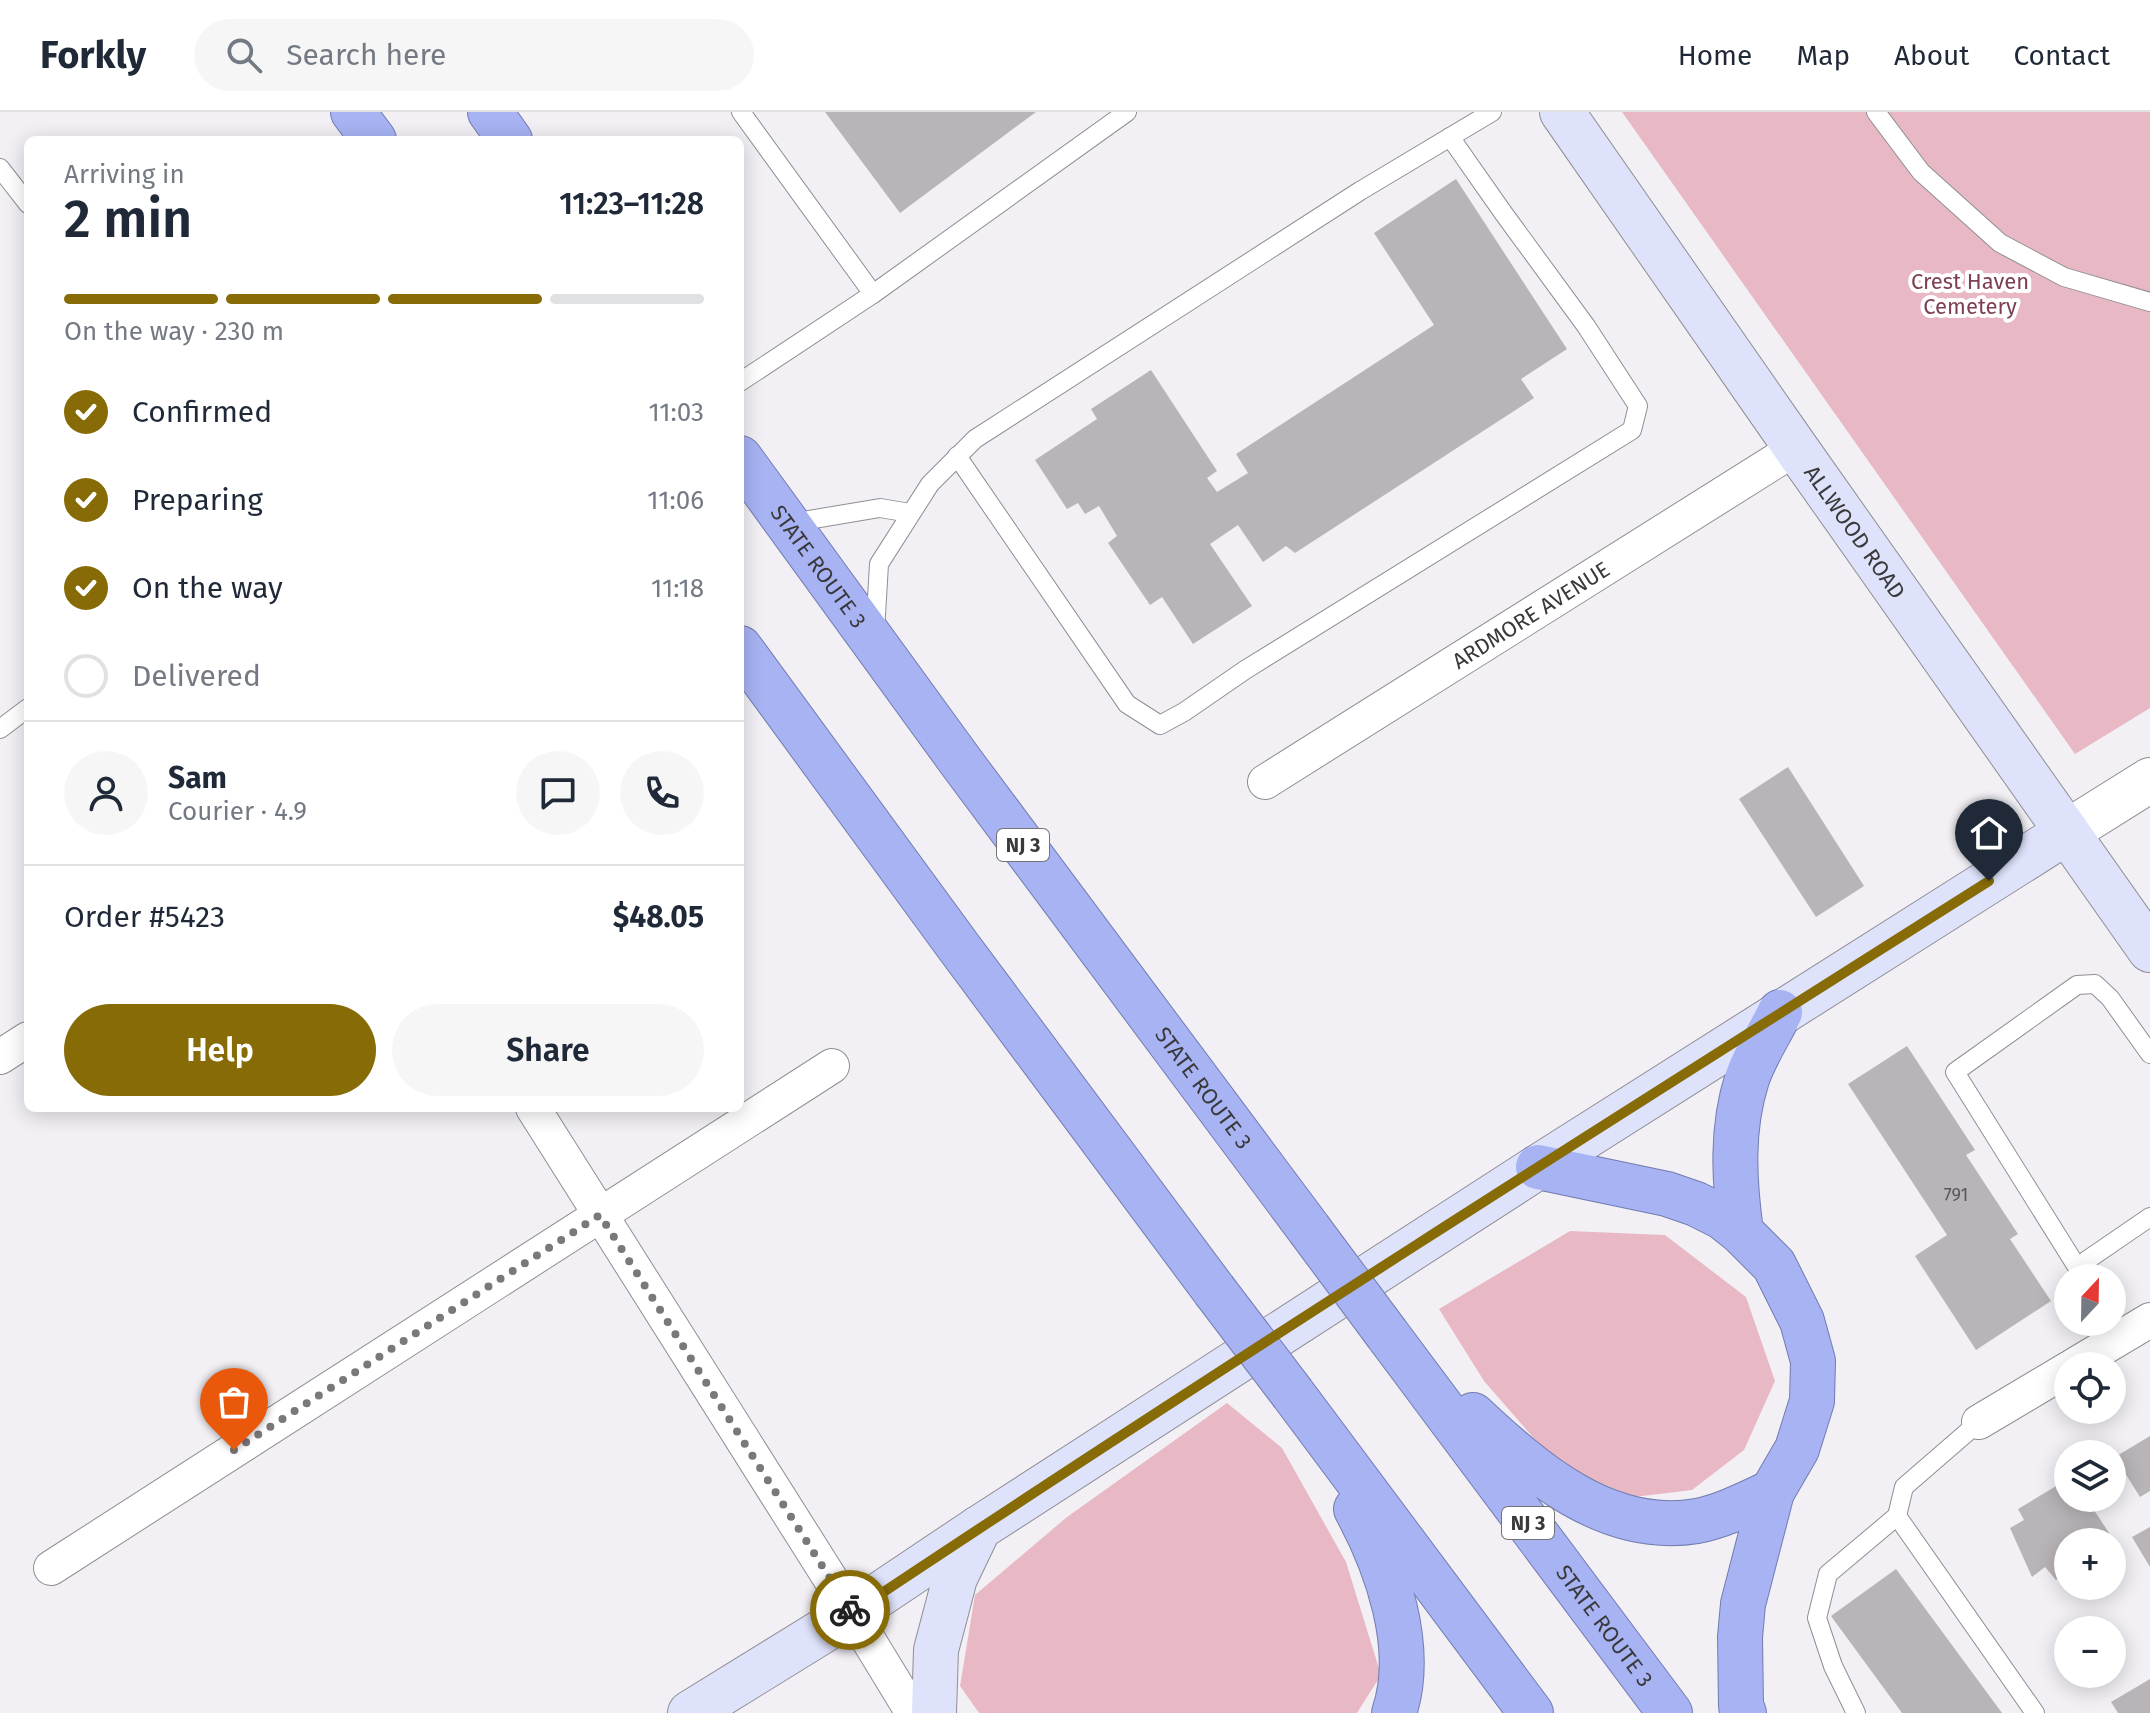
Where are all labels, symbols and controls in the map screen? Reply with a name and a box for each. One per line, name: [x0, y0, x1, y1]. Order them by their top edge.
search box: [194, 19, 754, 91]
text: Forkly: [40, 32, 146, 78]
icon: search: [222, 33, 266, 77]
text: Search here: [286, 37, 446, 73]
text: Home: [1678, 39, 1752, 72]
text: Map: [1796, 39, 1850, 72]
text: About: [1894, 39, 1969, 72]
text: Contact: [2013, 39, 2110, 72]
text: Arriving in: [64, 159, 185, 190]
text: 11:23–11:28: [559, 186, 704, 222]
text: 2 min: [64, 188, 192, 251]
park label: Crest Haven Cemetery: [1911, 268, 2029, 320]
text: On the way · 230 m: [64, 316, 284, 347]
icon: check: [64, 390, 108, 434]
text: Confirmed: [132, 394, 272, 430]
text: 11:03: [648, 397, 704, 428]
street label: ALLWOOD ROAD: [1799, 460, 1911, 604]
icon: check: [64, 478, 108, 522]
text: Preparing: [132, 482, 263, 518]
text: 11:06: [647, 485, 704, 516]
street label: STATE ROUTE 3: [765, 500, 872, 633]
street label: ARDMORE AVENUE: [1447, 555, 1614, 674]
icon: check: [64, 566, 108, 610]
text: On the way: [132, 570, 283, 606]
text: 11:18: [651, 573, 704, 604]
text: Delivered: [132, 658, 261, 694]
button: person: [64, 751, 148, 835]
button: chat: [516, 751, 600, 835]
button: phone: [620, 751, 704, 835]
text: Sam: [168, 760, 227, 796]
text: Courier · 4.9: [168, 796, 307, 827]
pin: [1955, 799, 2023, 881]
icon: home: [1967, 811, 2011, 855]
road number: NJ 3: [997, 829, 1049, 861]
text: Order #5423: [64, 899, 225, 935]
text: $48.05: [613, 899, 704, 935]
button: Help: [64, 1004, 376, 1096]
button: Share: [392, 1004, 704, 1096]
street label: STATE ROUTE 3: [1149, 1021, 1258, 1154]
house number: 791: [1944, 1184, 1968, 1206]
north arrow: [2054, 1264, 2126, 1336]
map controls: [2054, 1264, 2126, 1688]
button: locate: [2054, 1352, 2126, 1424]
pin: [200, 1368, 268, 1450]
icon: bag: [212, 1380, 256, 1424]
button: layers: [2054, 1440, 2126, 1512]
road number: NJ 3: [1502, 1507, 1554, 1539]
button: +: [2054, 1528, 2126, 1600]
street label: STATE ROUTE 3: [1551, 1559, 1659, 1692]
courier: [810, 1570, 890, 1650]
icon: bike: [828, 1588, 872, 1632]
button: −: [2054, 1616, 2126, 1688]

